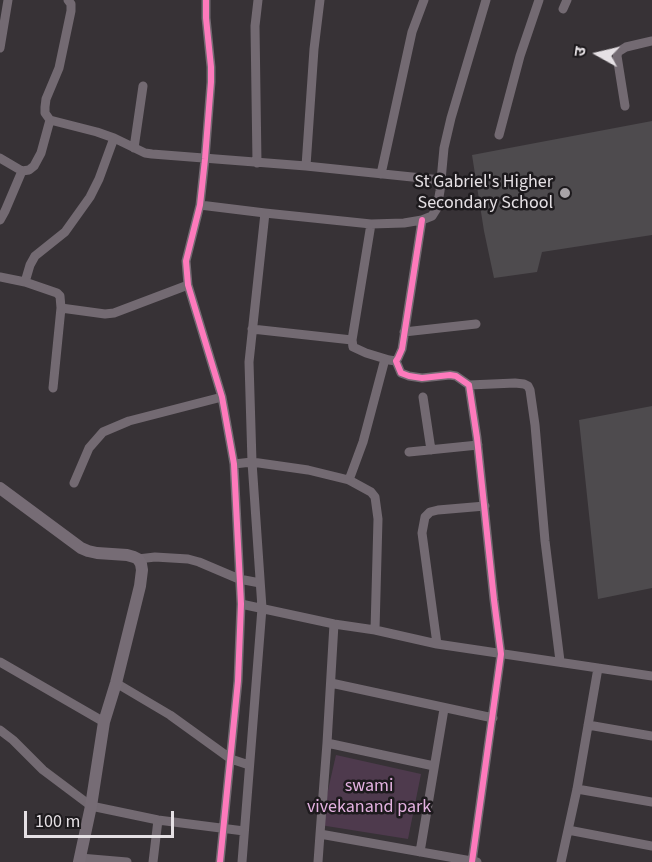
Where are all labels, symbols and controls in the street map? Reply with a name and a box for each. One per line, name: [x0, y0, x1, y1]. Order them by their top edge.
north arrow: [568, 24, 628, 84]
text: उ: [569, 45, 592, 58]
place label: St Gabriel's Higher Secondary School: [414, 172, 553, 214]
marker: St Gabriel's Higher Secondary School: [558, 186, 572, 200]
park label: swami vivekanand park: [307, 776, 431, 818]
scale bar: [27, 799, 177, 837]
text: 100 m: [35, 809, 80, 834]

